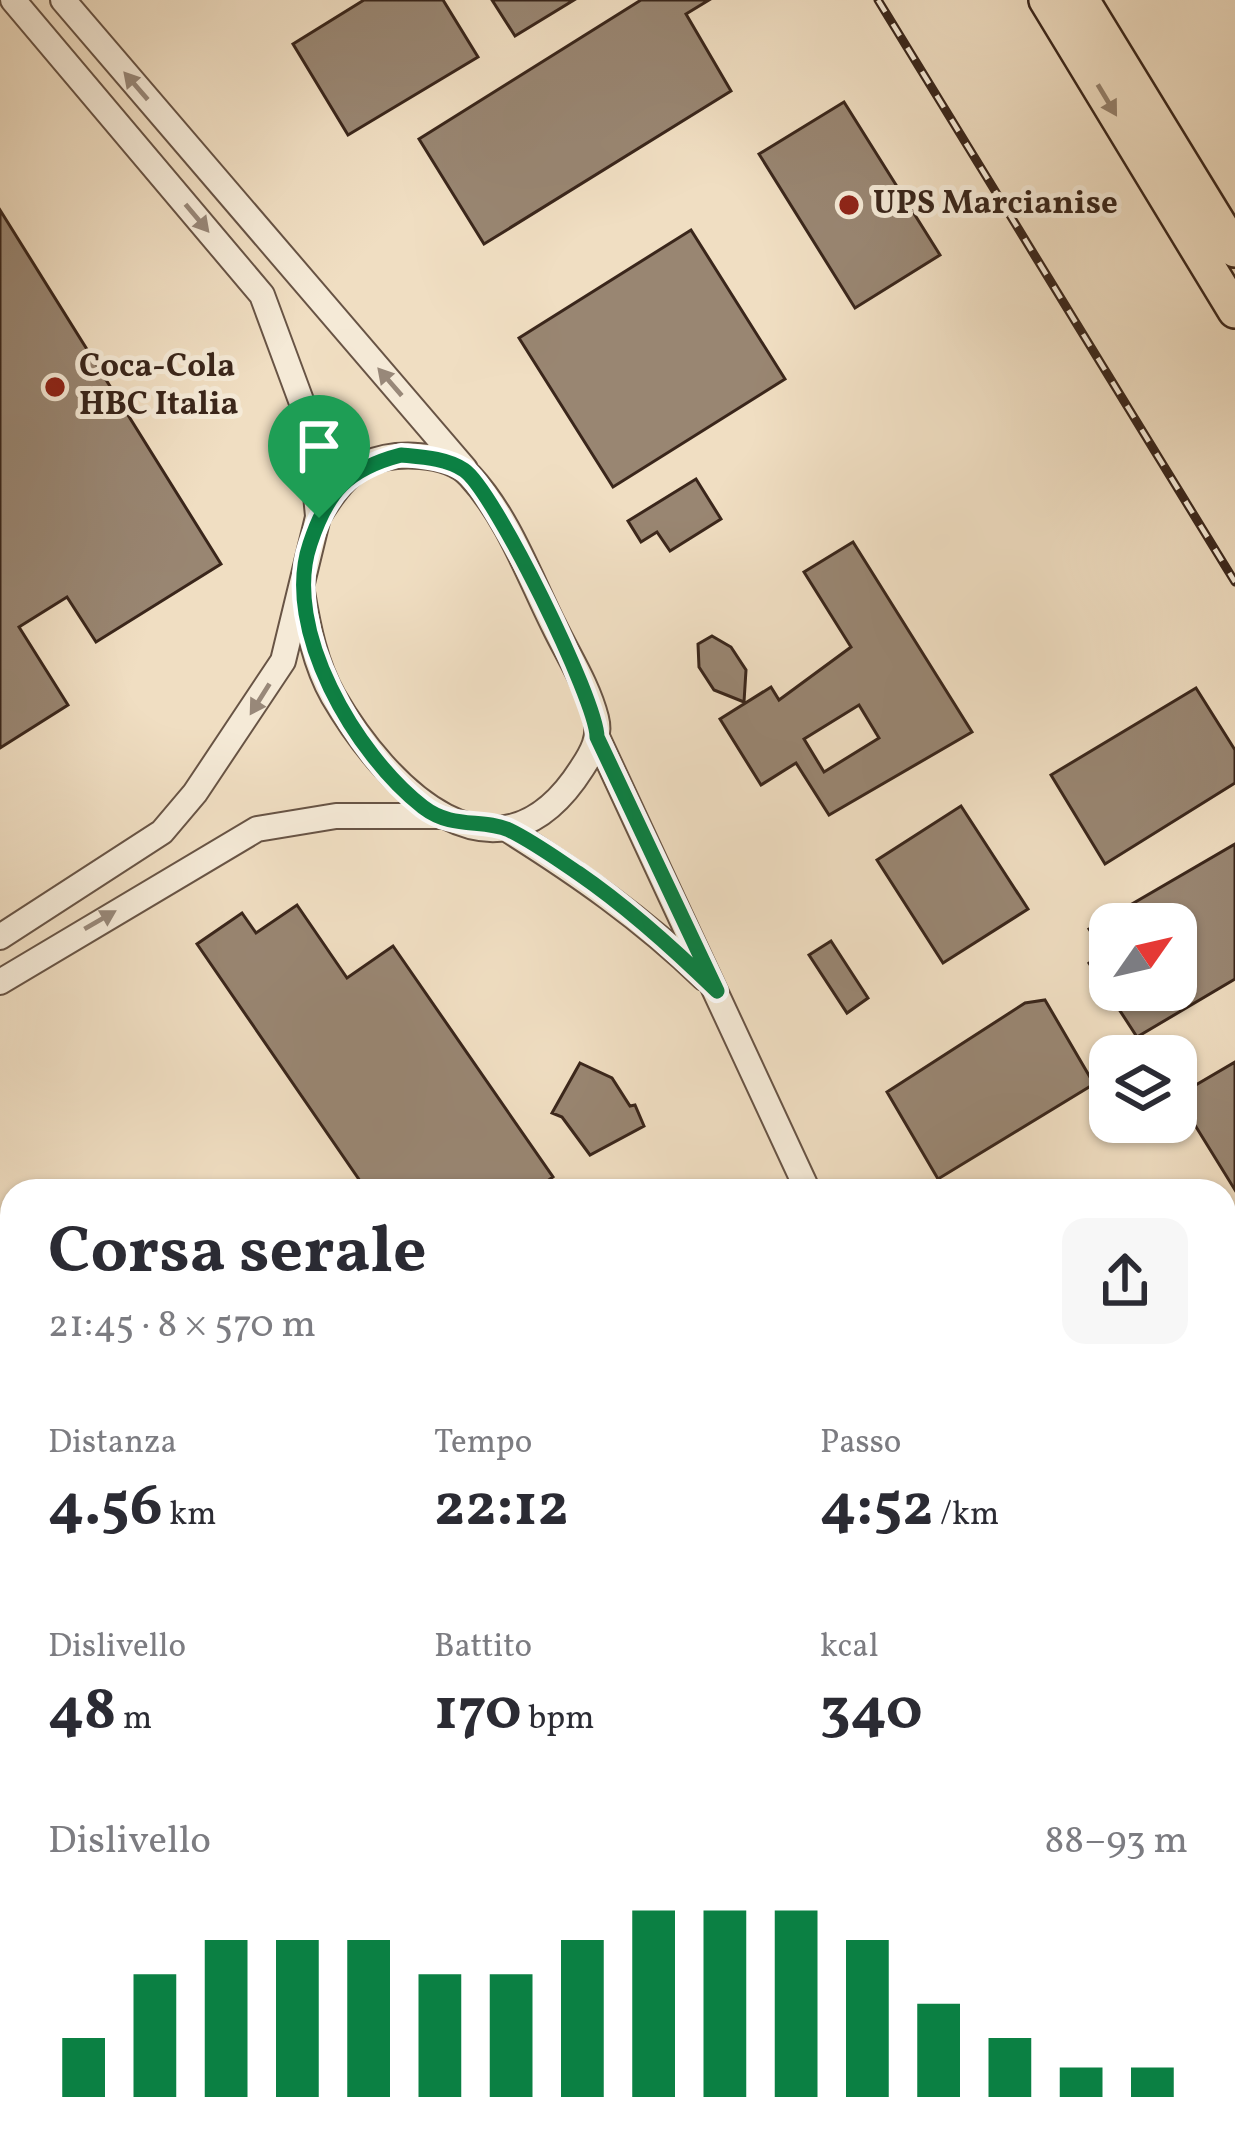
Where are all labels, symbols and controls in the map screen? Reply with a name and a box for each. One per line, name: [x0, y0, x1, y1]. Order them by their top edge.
one-way arrow: [124, 71, 150, 101]
one-way arrow: [1096, 83, 1117, 117]
place label: UPS Marcianise: [873, 182, 1118, 228]
marker: UPS Marcianise: [836, 192, 862, 218]
one-way arrow: [183, 203, 209, 233]
place label: Coca-Cola HBC Italia: [79, 345, 239, 429]
one-way arrow: [378, 367, 404, 397]
marker: Coca-Cola HBC Italia: [42, 374, 68, 400]
pin: [268, 395, 370, 518]
icon: arrive: [286, 413, 352, 479]
one-way arrow: [250, 683, 272, 716]
north arrow: [1089, 903, 1197, 1011]
map controls: [1089, 903, 1197, 1143]
one-way arrow: [83, 911, 116, 932]
button: layers: [1089, 1035, 1197, 1143]
text: Corsa serale: [48, 1208, 427, 1300]
button: share: [1062, 1218, 1188, 1344]
text: 21:45 · 8 × 570 m: [48, 1299, 316, 1353]
text: Distanza: [48, 1421, 177, 1467]
text: Tempo: [434, 1421, 532, 1467]
text: Passo: [820, 1421, 901, 1467]
text: 4.56: [48, 1467, 163, 1550]
text: 22:12: [434, 1467, 569, 1550]
text: 4:52: [820, 1467, 933, 1550]
text: km: [163, 1493, 216, 1539]
text: /km: [933, 1493, 999, 1539]
text: Dislivello: [48, 1625, 186, 1671]
text: Battito: [434, 1625, 532, 1671]
text: kcal: [820, 1625, 879, 1671]
text: 48: [48, 1671, 117, 1754]
text: 170: [434, 1671, 522, 1754]
text: 340: [820, 1671, 923, 1754]
text: m: [117, 1697, 152, 1743]
text: bpm: [522, 1697, 594, 1743]
text: Dislivello: [48, 1815, 211, 1869]
text: 88–93 m: [1045, 1815, 1188, 1869]

